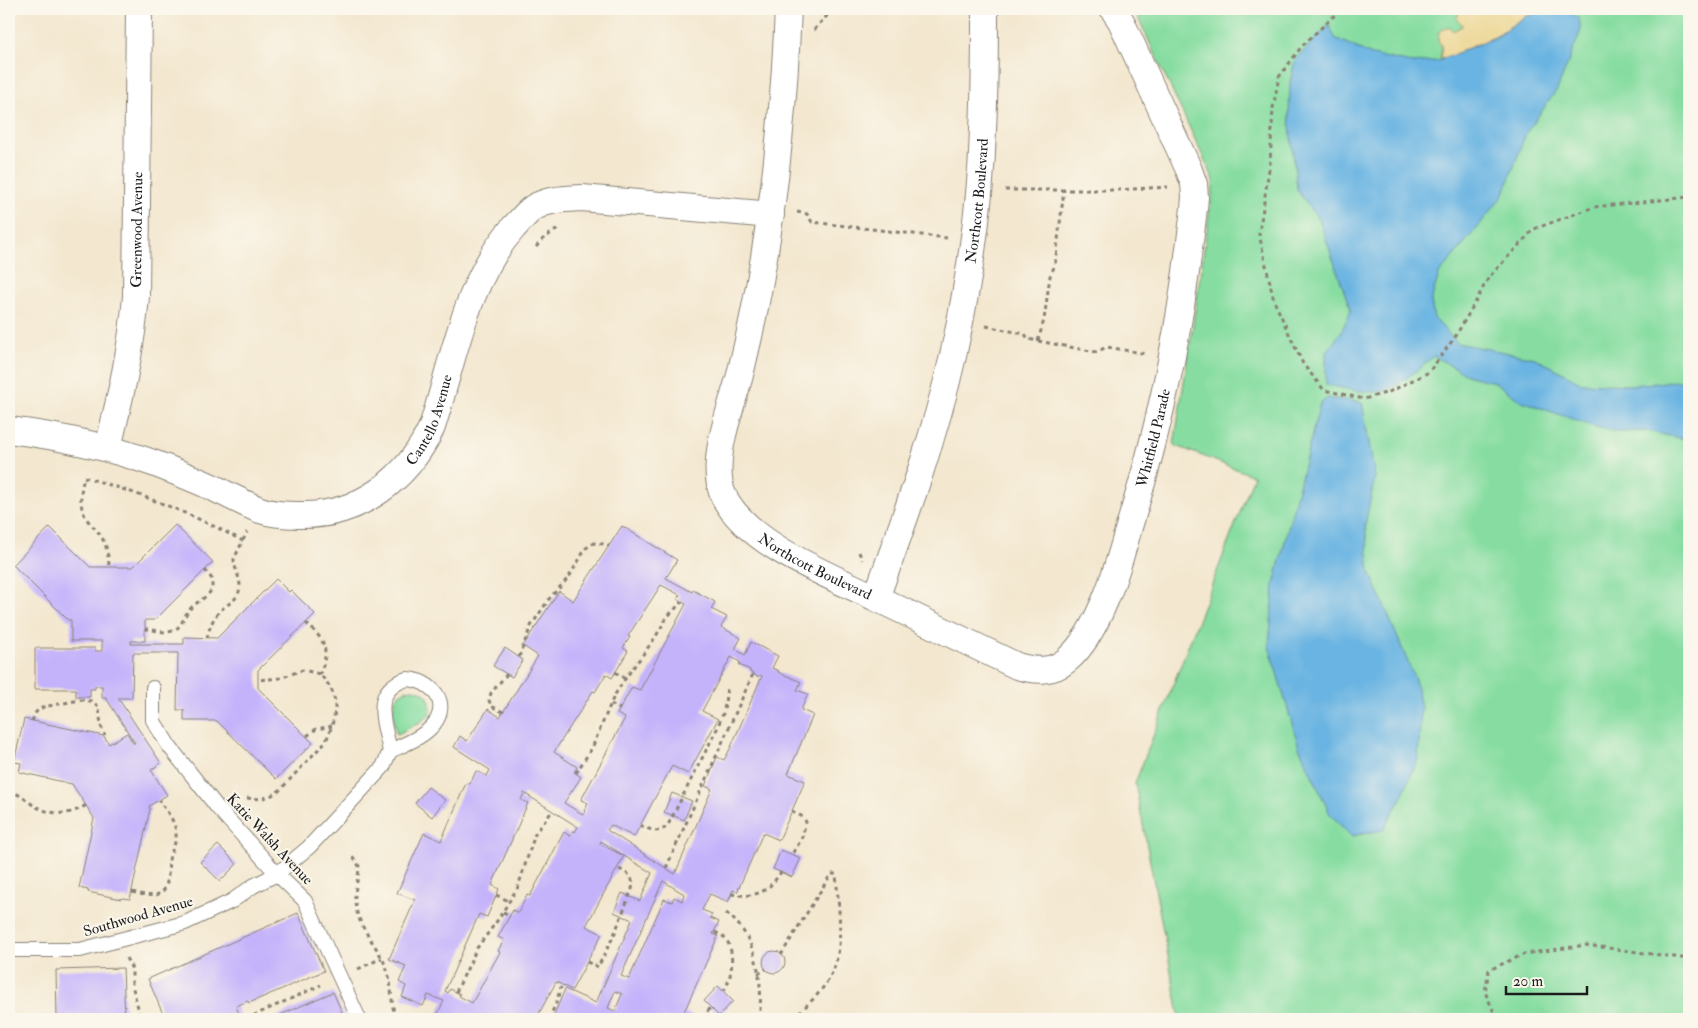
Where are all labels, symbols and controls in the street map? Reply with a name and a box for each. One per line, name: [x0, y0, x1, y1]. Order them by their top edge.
street label: Northcott Boulevard: [961, 137, 993, 264]
street label: Greenwood Avenue: [127, 172, 147, 288]
street label: Cantello Avenue: [402, 372, 457, 470]
street label: Whitfield Parade: [1132, 387, 1175, 491]
street label: Northcott Boulevard: [754, 529, 875, 605]
street label: Katie Walsh Avenue: [222, 790, 317, 889]
street label: Southwood Avenue: [81, 892, 195, 941]
scale bar: [1506, 963, 1587, 995]
text: 20 m: [1513, 972, 1543, 991]

